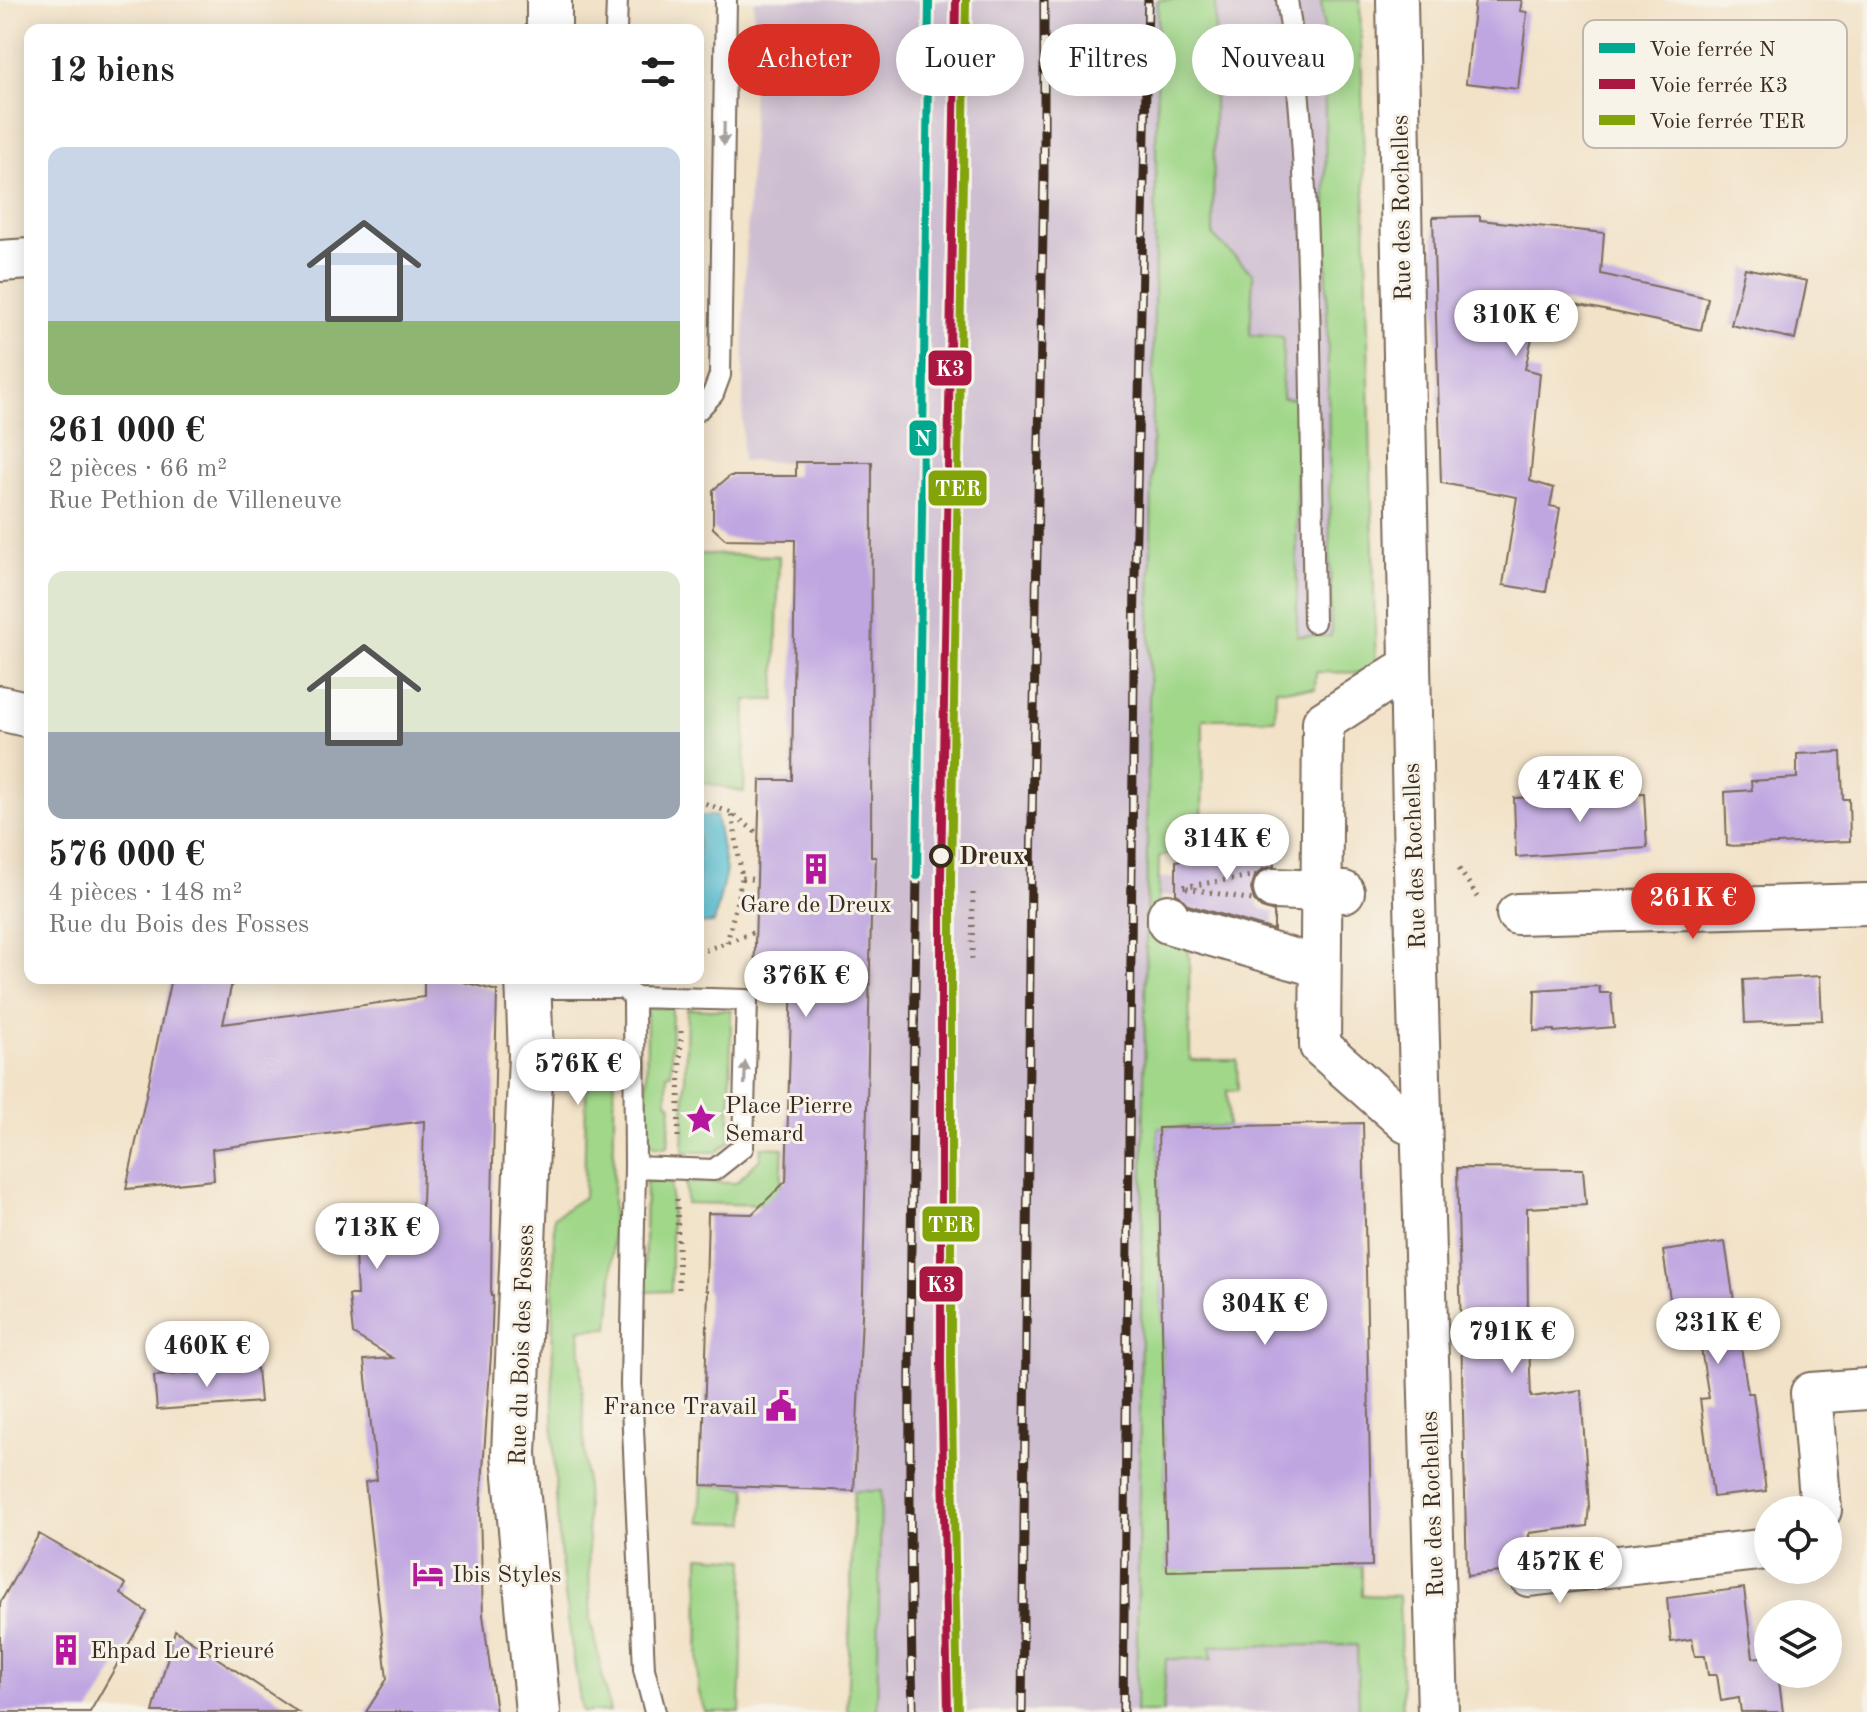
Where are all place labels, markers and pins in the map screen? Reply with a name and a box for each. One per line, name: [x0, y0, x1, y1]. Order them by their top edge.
pin: 310K €: [1451, 290, 1581, 358]
pin: 474K €: [1515, 756, 1645, 824]
pin: 314K €: [1162, 814, 1292, 882]
marker: Dreux: [930, 845, 952, 867]
place label: Dreux: [959, 846, 1025, 870]
building icon: Gare de Dreux: [799, 852, 833, 886]
pin: 261K €: [1628, 873, 1758, 941]
place label: Gare de Dreux: [740, 894, 892, 918]
pin: 376K €: [741, 951, 871, 1019]
pin: 576K €: [513, 1039, 643, 1107]
place label: Place Pierre Semard: [725, 1095, 852, 1147]
place icon: Place Pierre Semard: [684, 1102, 718, 1136]
pin: 713K €: [312, 1203, 442, 1271]
pin: 304K €: [1200, 1279, 1330, 1347]
pin: 231K €: [1653, 1298, 1783, 1366]
pin: 791K €: [1447, 1307, 1577, 1375]
pin: 460K €: [142, 1321, 272, 1389]
public building icon: France Travail: [764, 1389, 798, 1423]
place label: France Travail: [603, 1396, 757, 1420]
pin: 457K €: [1495, 1537, 1625, 1605]
hotel icon: Ibis Styles: [411, 1557, 445, 1591]
place label: Ibis Styles: [452, 1564, 561, 1588]
building icon: Ehpad Le Prieuré: [49, 1633, 83, 1667]
place label: Ehpad Le Prieuré: [90, 1640, 274, 1664]

